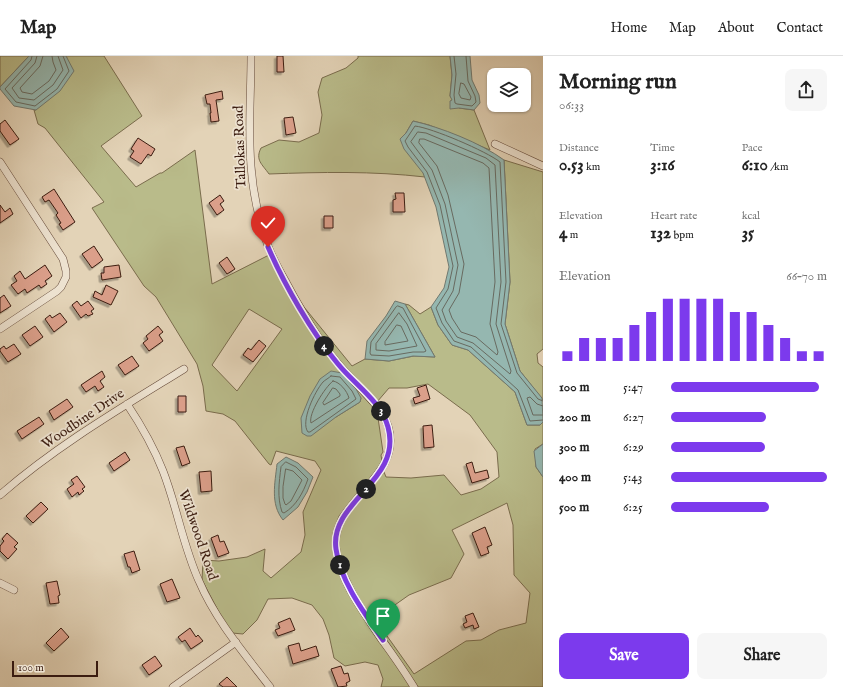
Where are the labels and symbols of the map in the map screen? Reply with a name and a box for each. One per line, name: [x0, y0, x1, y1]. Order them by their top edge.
street label: Tallokas Road: [230, 104, 250, 189]
pin: [251, 206, 285, 247]
pin: 4: [314, 336, 334, 356]
street label: Woodbine Drive: [38, 384, 128, 453]
pin: 3: [371, 401, 391, 421]
pin: 2: [356, 479, 376, 499]
street label: Wildwood Road: [174, 487, 222, 583]
pin: 1: [330, 555, 350, 575]
pin: [366, 599, 400, 640]
scale bar: [12, 659, 98, 678]

